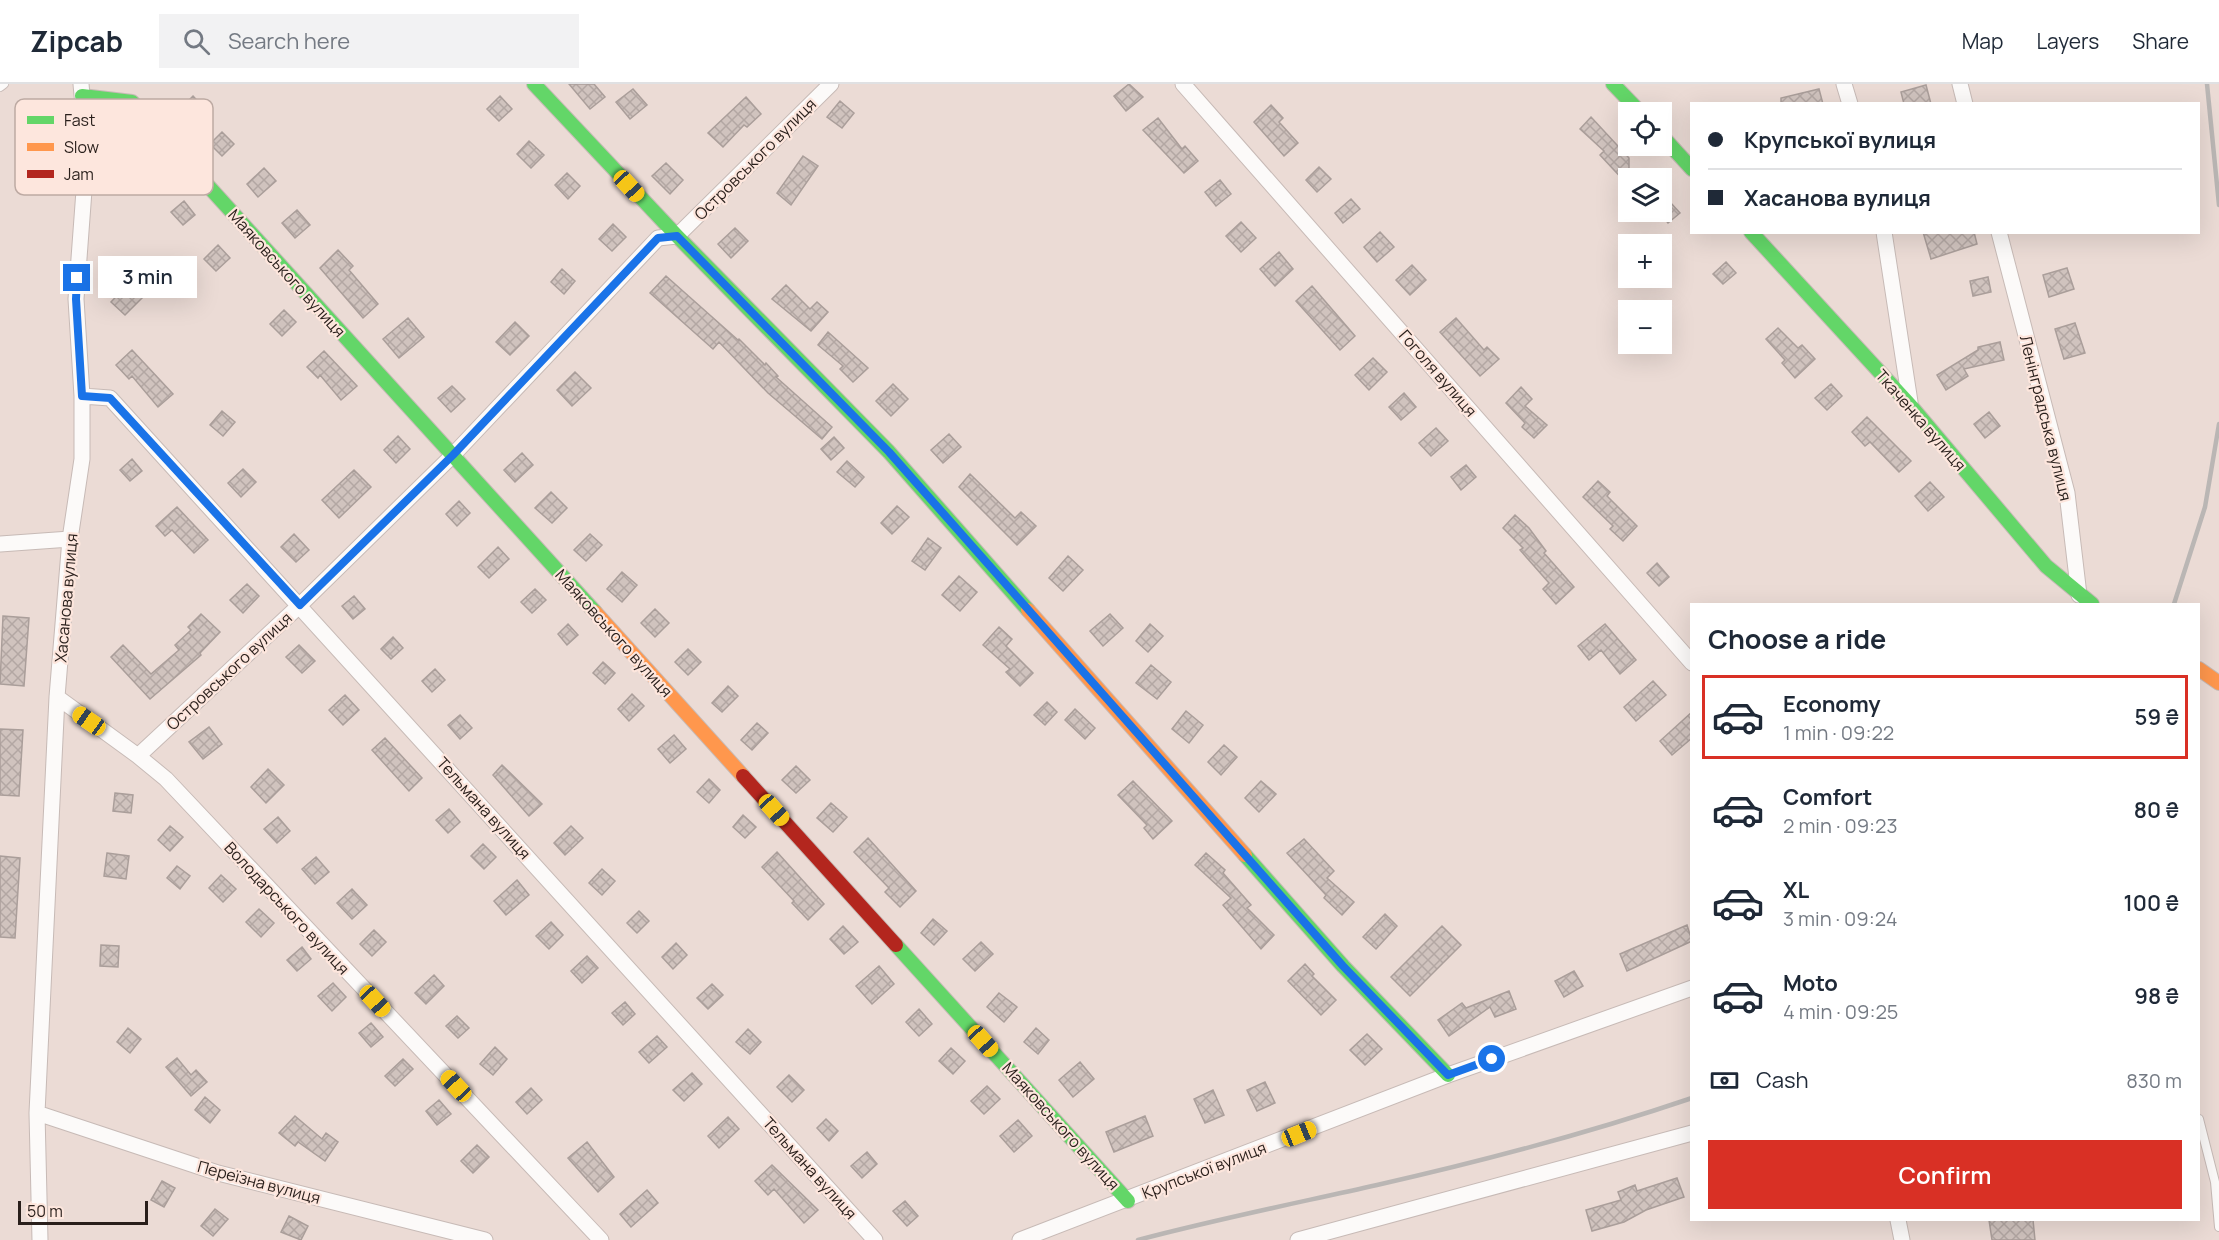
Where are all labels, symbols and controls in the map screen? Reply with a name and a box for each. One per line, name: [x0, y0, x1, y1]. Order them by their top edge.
search box: [159, 14, 579, 68]
text: Zipcab: [30, 22, 123, 60]
icon: search: [180, 25, 213, 58]
text: Search here: [228, 26, 350, 56]
text: Map: [1962, 27, 2003, 55]
text: Layers: [2036, 27, 2099, 55]
text: Share: [2132, 27, 2189, 55]
street label: Островського вулиця: [689, 93, 821, 225]
legend: [15, 99, 213, 195]
map controls: [1618, 102, 1672, 354]
button: locate: [1618, 102, 1672, 156]
text: Fast: [64, 109, 95, 131]
text: Крупської вулиця: [1744, 125, 1936, 155]
text: Slow: [64, 136, 99, 158]
text: Jam: [64, 163, 94, 185]
car: [610, 167, 648, 205]
button: layers: [1618, 168, 1672, 222]
text: Хасанова вулиця: [1744, 183, 1931, 213]
street label: Маяковського вулиця: [224, 204, 350, 342]
button: +: [1618, 234, 1672, 288]
callout: 3 min: [98, 257, 197, 299]
text: 3 min: [122, 263, 173, 290]
route end: [63, 264, 90, 291]
button: −: [1618, 300, 1672, 354]
street label: Гоголя вулиця: [1394, 325, 1482, 421]
street label: Ленінградська вулиця: [2015, 333, 2077, 503]
street label: Ткаченка вулиця: [1871, 365, 1971, 475]
street label: Хасанова вулиця: [49, 532, 83, 664]
street label: Маяковського вулиця: [551, 564, 677, 702]
street label: Островського вулиця: [161, 607, 297, 735]
text: Choose a ride: [1708, 620, 1886, 657]
text: Economy: [1783, 689, 1881, 719]
icon: car: [1711, 690, 1765, 744]
text: 59 ₴: [2135, 702, 2179, 732]
car: [69, 703, 109, 739]
text: 1 min · 09:22: [1783, 719, 1894, 746]
street label: Тельмана вулиця: [432, 752, 536, 864]
text: Comfort: [1783, 782, 1872, 812]
icon: car: [1711, 783, 1765, 837]
car: [755, 791, 793, 829]
text: 80 ₴: [2134, 795, 2179, 825]
text: 2 min · 09:23: [1783, 812, 1898, 839]
street label: Володарського вулиця: [220, 837, 354, 979]
text: XL: [1783, 875, 1809, 905]
icon: car: [1711, 876, 1765, 930]
text: 100 ₴: [2124, 888, 2179, 918]
text: 3 min · 09:24: [1783, 905, 1897, 932]
text: Moto: [1783, 968, 1838, 998]
icon: car: [1711, 969, 1765, 1023]
text: 98 ₴: [2134, 981, 2179, 1011]
car: [356, 982, 394, 1020]
text: 4 min · 09:25: [1783, 998, 1898, 1025]
car: [964, 1022, 1002, 1060]
route start: [1478, 1045, 1505, 1072]
street label: Маяковського вулиця: [998, 1057, 1124, 1195]
icon: cash: [1708, 1064, 1741, 1097]
text: Cash: [1756, 1065, 1809, 1095]
car: [437, 1067, 475, 1105]
text: 830 m: [2126, 1067, 2182, 1094]
street label: Тельмана вулиця: [758, 1112, 862, 1224]
car: [1279, 1119, 1319, 1149]
street label: Крупської вулиця: [1139, 1136, 1269, 1204]
button: Confirm: [1708, 1140, 2182, 1209]
street label: Переїзна вулиця: [195, 1155, 323, 1209]
scale bar: [18, 1198, 148, 1226]
text: 50 m: [27, 1200, 63, 1222]

